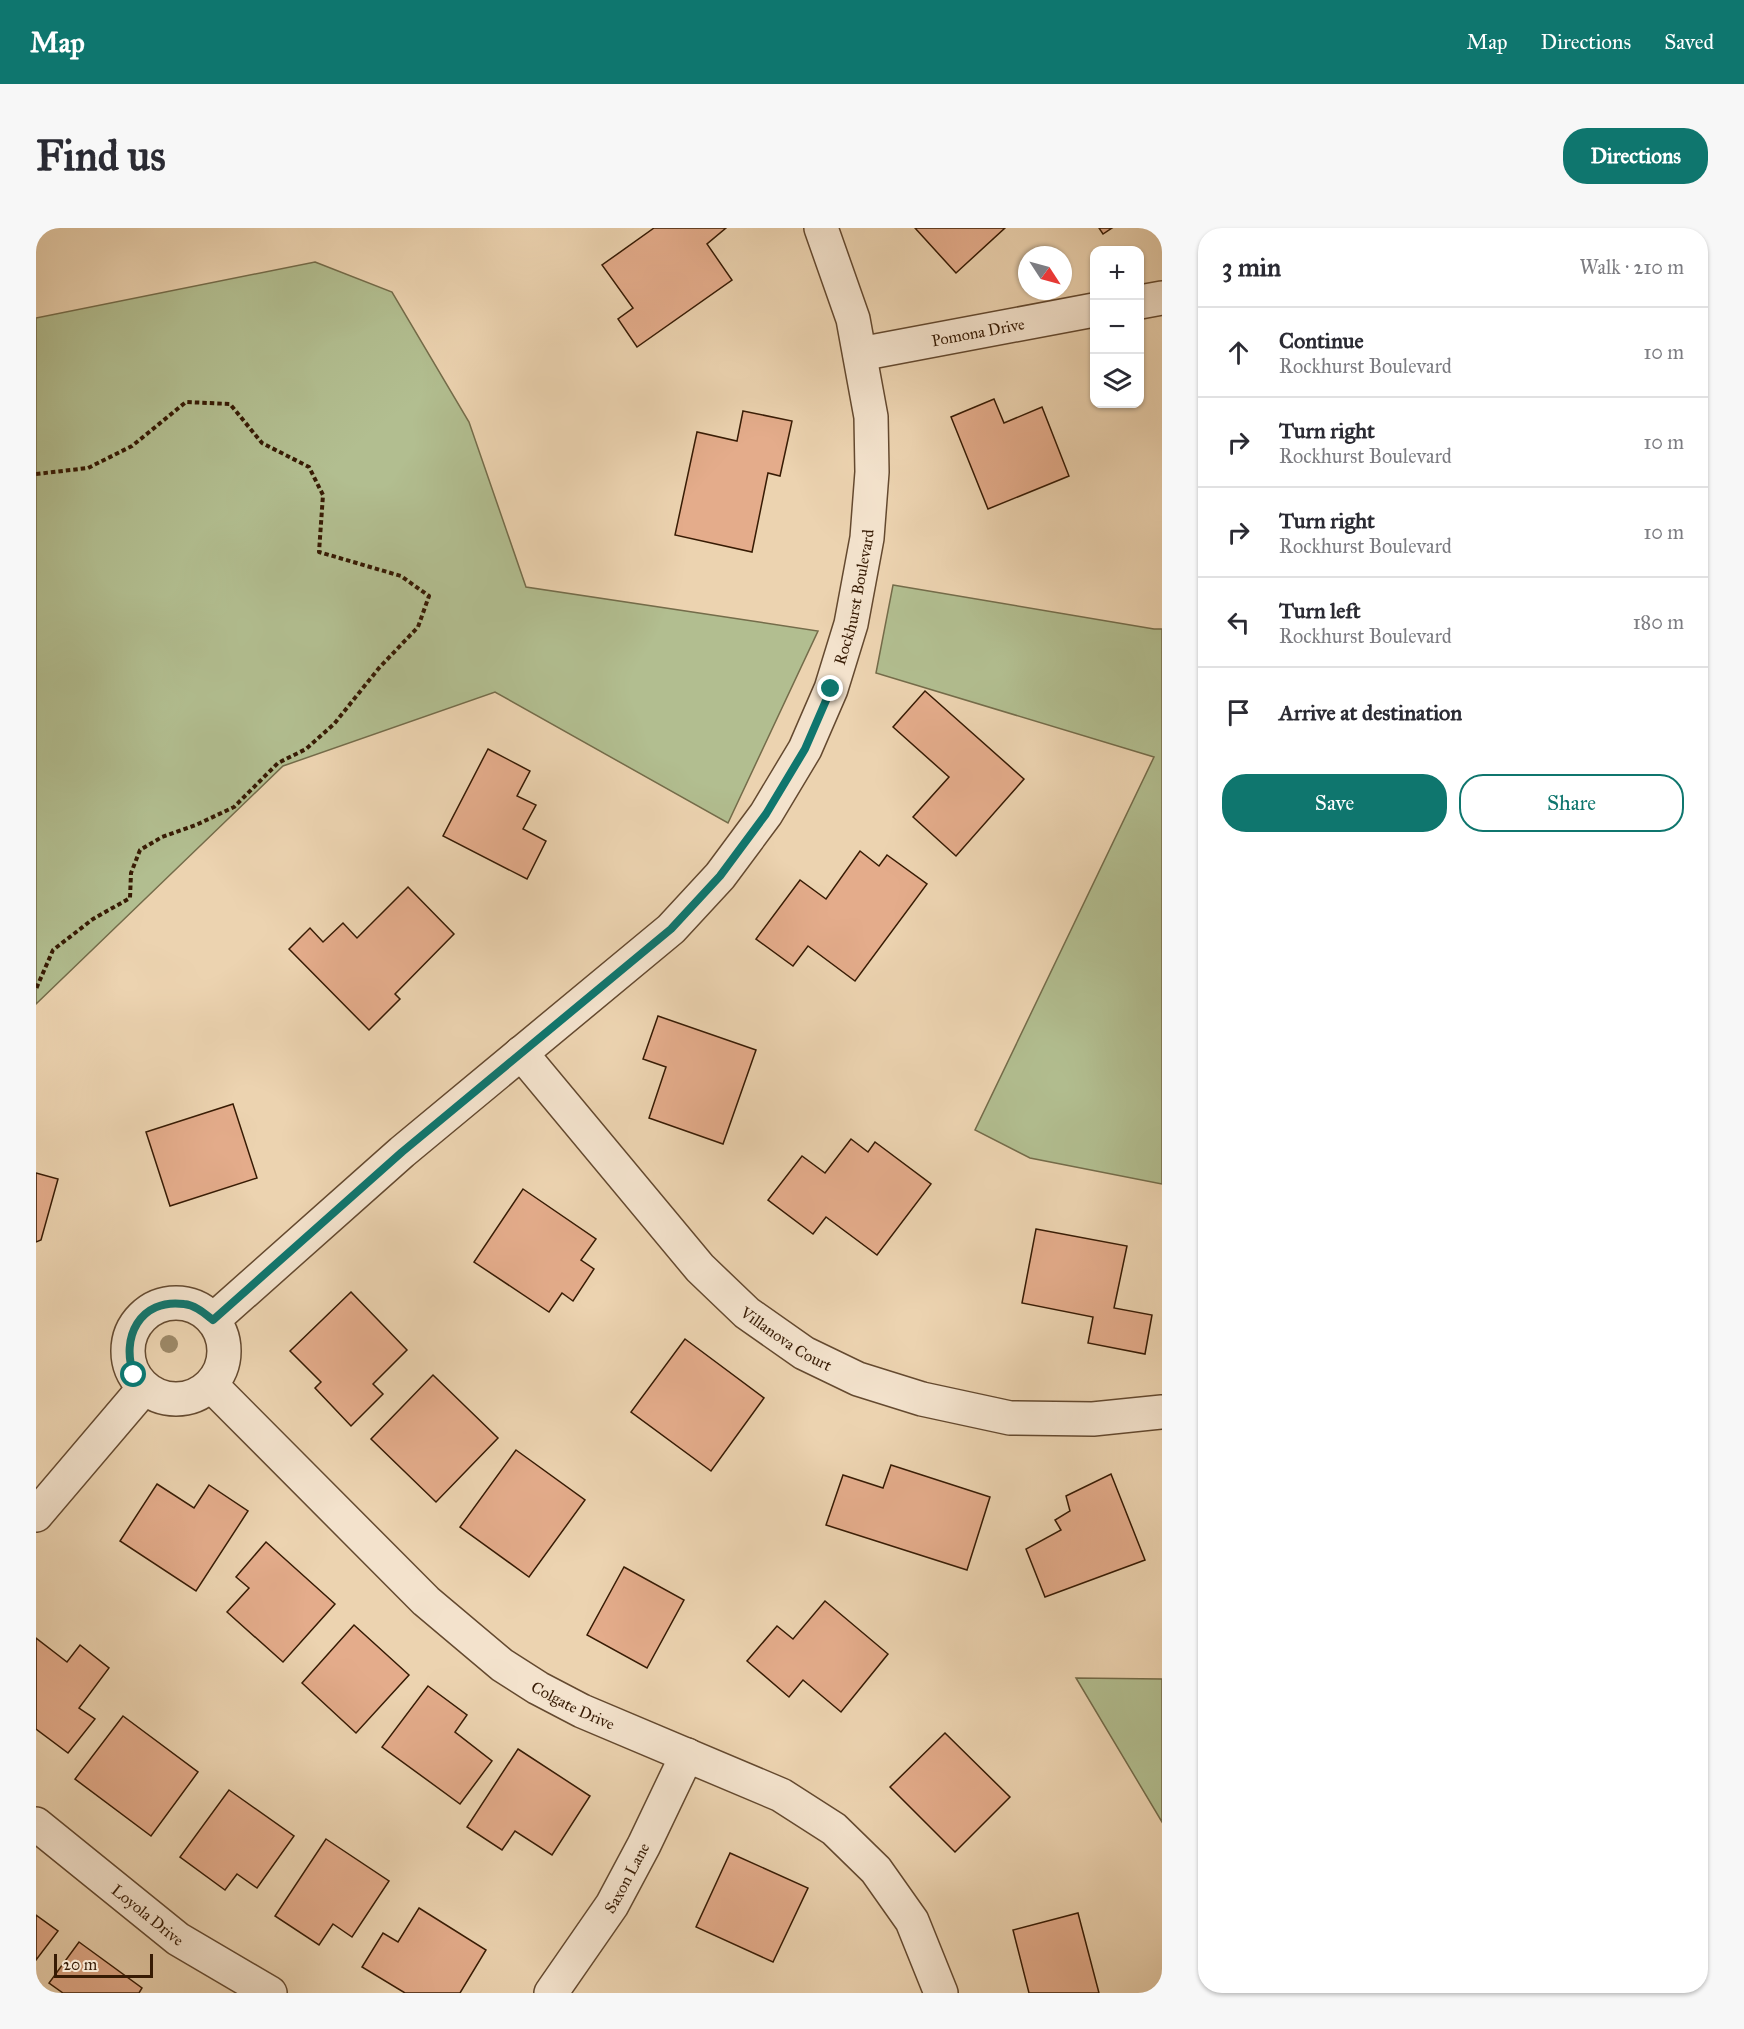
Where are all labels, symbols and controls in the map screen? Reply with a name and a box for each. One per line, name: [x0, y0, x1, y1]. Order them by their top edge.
text: Map: [30, 25, 85, 60]
text: Map: [1467, 29, 1508, 55]
text: Directions: [1541, 29, 1631, 55]
text: Saved: [1664, 29, 1714, 55]
button: Directions: [1563, 128, 1708, 184]
text: Find us: [36, 130, 166, 182]
north arrow: [1018, 246, 1072, 300]
map controls: [1090, 246, 1144, 408]
button: +: [1090, 246, 1144, 300]
text: 3 min: [1222, 251, 1281, 283]
text: Walk · 210 m: [1579, 255, 1684, 279]
button: −: [1090, 300, 1144, 354]
street label: Pomona Drive: [930, 314, 1026, 350]
text: Continue: [1279, 327, 1364, 354]
icon: ahead: [1222, 336, 1255, 369]
text: 10 m: [1643, 340, 1684, 364]
button: layers: [1090, 354, 1144, 408]
text: Rockhurst Boulevard: [1279, 354, 1452, 378]
text: Turn right: [1279, 417, 1375, 444]
icon: right: [1222, 426, 1255, 459]
text: 10 m: [1643, 430, 1684, 454]
text: Rockhurst Boulevard: [1279, 444, 1452, 468]
text: Turn right: [1279, 507, 1375, 534]
icon: right: [1222, 516, 1255, 549]
text: 10 m: [1643, 520, 1684, 544]
street label: Rockhurst Boulevard: [830, 528, 877, 667]
text: Rockhurst Boulevard: [1279, 534, 1452, 558]
text: Turn left: [1279, 597, 1361, 624]
icon: left: [1222, 606, 1255, 639]
text: 180 m: [1633, 610, 1684, 634]
text: Rockhurst Boulevard: [1279, 624, 1452, 648]
route end: [817, 675, 843, 701]
icon: arrive: [1222, 696, 1255, 729]
text: Arrive at destination: [1279, 699, 1462, 726]
button: Save: [1222, 774, 1447, 832]
button: Share: [1459, 774, 1684, 832]
street label: Villanova Court: [736, 1302, 835, 1375]
route start: [120, 1361, 146, 1387]
street label: Colgate Drive: [528, 1677, 618, 1733]
street label: Saxon Lane: [600, 1839, 653, 1917]
street label: Loyola Drive: [108, 1880, 187, 1950]
scale bar: [54, 1951, 153, 1978]
text: 20 m: [63, 1955, 97, 1974]

